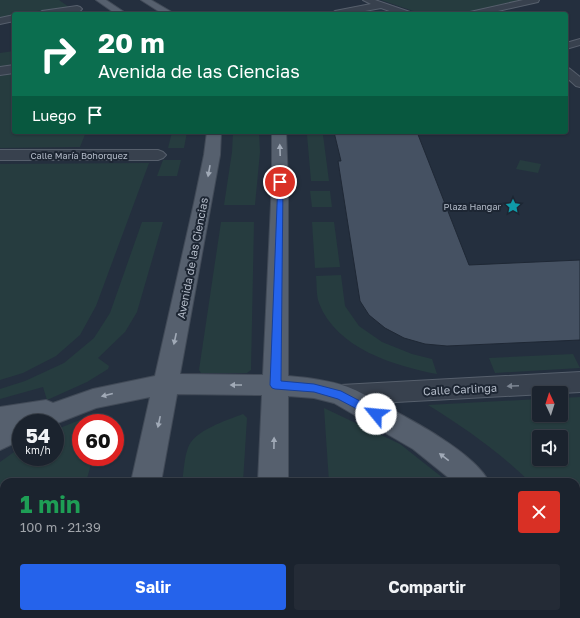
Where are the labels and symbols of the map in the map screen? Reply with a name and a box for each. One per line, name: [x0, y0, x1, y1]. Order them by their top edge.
one-way arrow: [277, 143, 283, 156]
street label: Calle María Bohorquez: [30, 150, 128, 161]
one-way arrow: [206, 165, 212, 177]
pin: [263, 165, 297, 199]
street label: Avenida de las Ciencias: [174, 196, 210, 320]
place icon: Plaza Hangar: [504, 197, 522, 215]
place label: Plaza Hangar: [444, 201, 501, 212]
one-way arrow: [172, 333, 178, 345]
street label: Calle Carlinga: [423, 381, 497, 397]
one-way arrow: [229, 382, 242, 388]
one-way arrow: [506, 383, 519, 389]
north arrow: [532, 386, 568, 422]
one-way arrow: [101, 392, 113, 398]
position arrow: [355, 393, 397, 435]
speed limit sign: 60: [72, 414, 124, 466]
one-way arrow: [155, 416, 161, 428]
one-way arrow: [271, 436, 277, 449]
one-way arrow: [439, 453, 449, 461]

